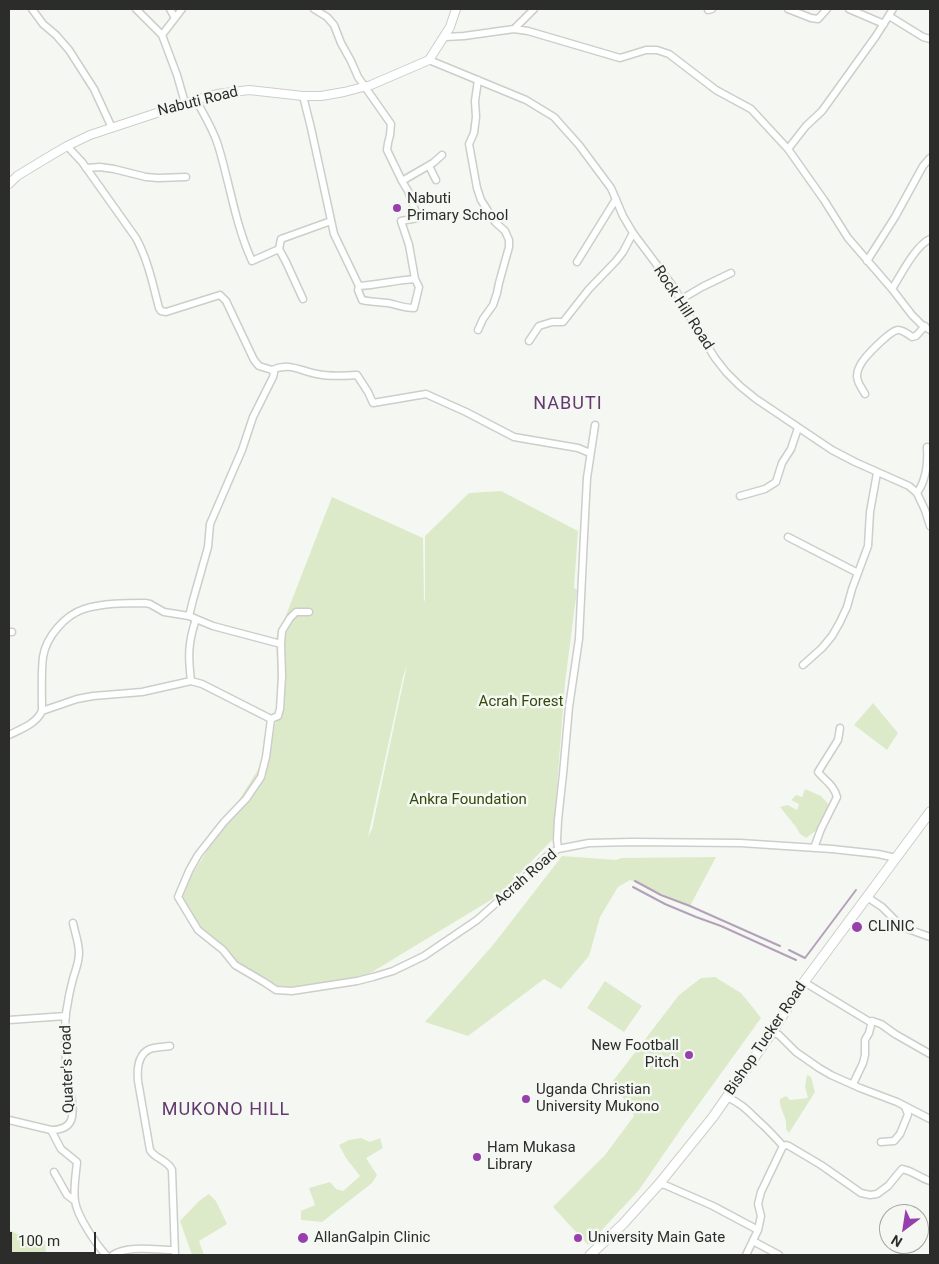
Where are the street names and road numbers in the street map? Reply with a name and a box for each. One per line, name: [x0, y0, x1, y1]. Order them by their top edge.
street label: Nabuti Road: [156, 83, 240, 121]
street label: Rock Hill Road: [649, 263, 717, 353]
street label: Acrah Road: [491, 846, 561, 910]
street label: Bishop Tucker Road: [721, 979, 811, 1099]
street label: Quater's road: [57, 1025, 79, 1113]

